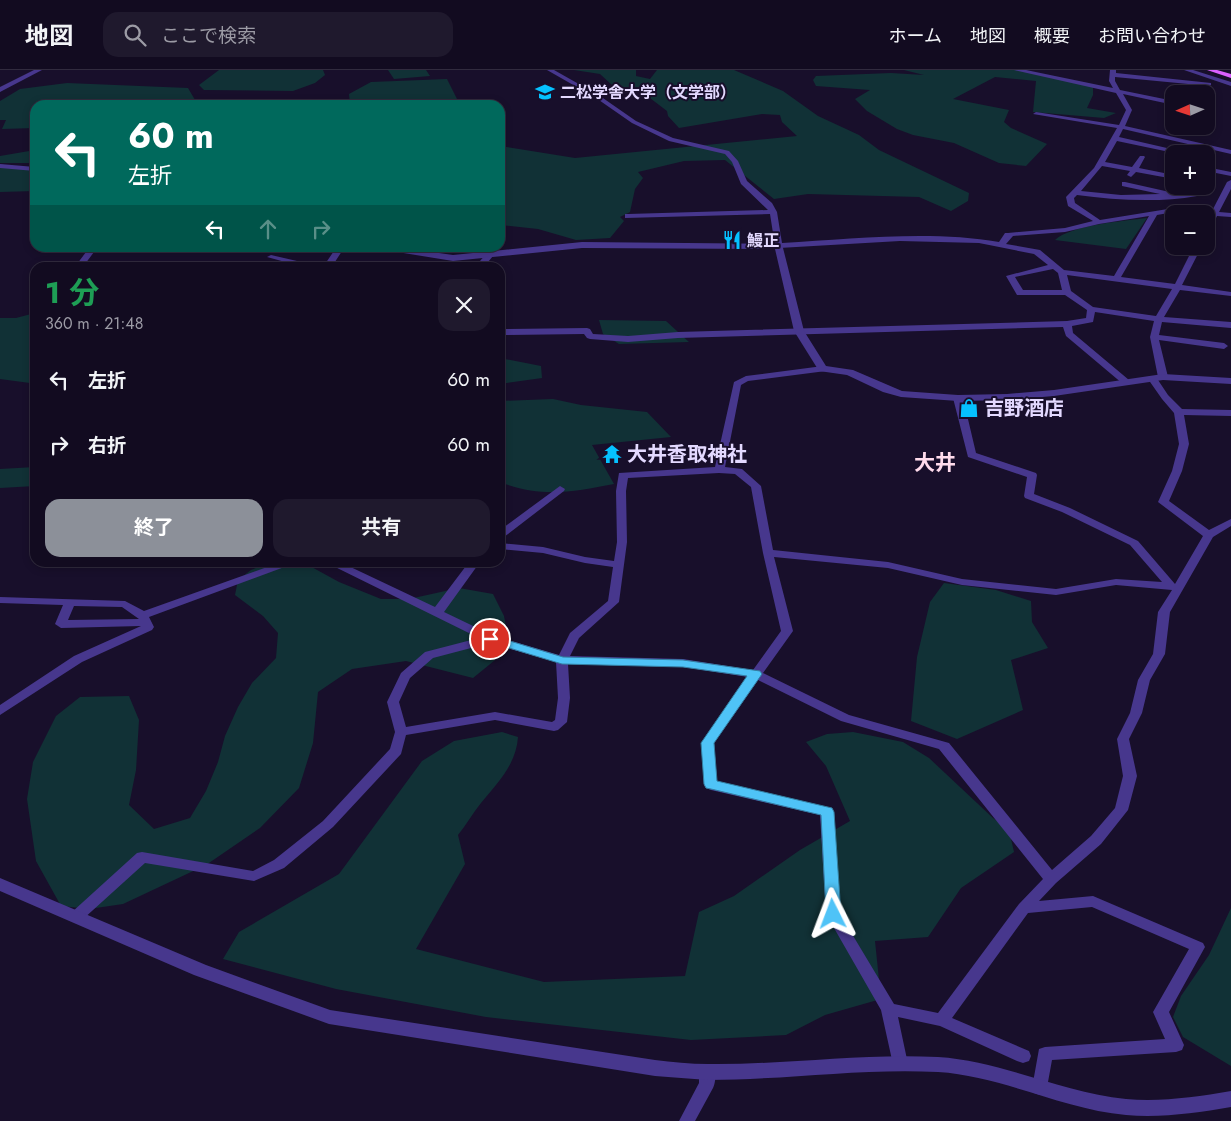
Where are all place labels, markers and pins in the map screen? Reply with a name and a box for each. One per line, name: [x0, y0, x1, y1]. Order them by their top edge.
school or university icon: 二松学舎大学（文学部）: [534, 81, 556, 103]
place label: 二松学舎大学（文学部）: [560, 81, 736, 104]
restaurant icon: 鰻正: [721, 229, 743, 251]
place label: 鰻正: [747, 229, 779, 252]
place label: 吉野酒店: [984, 394, 1064, 423]
shop icon: 吉野酒店: [958, 397, 980, 419]
place label: 大井香取神社: [627, 440, 747, 469]
temple icon: 大井香取神社: [601, 443, 623, 465]
pin: [469, 618, 511, 660]

